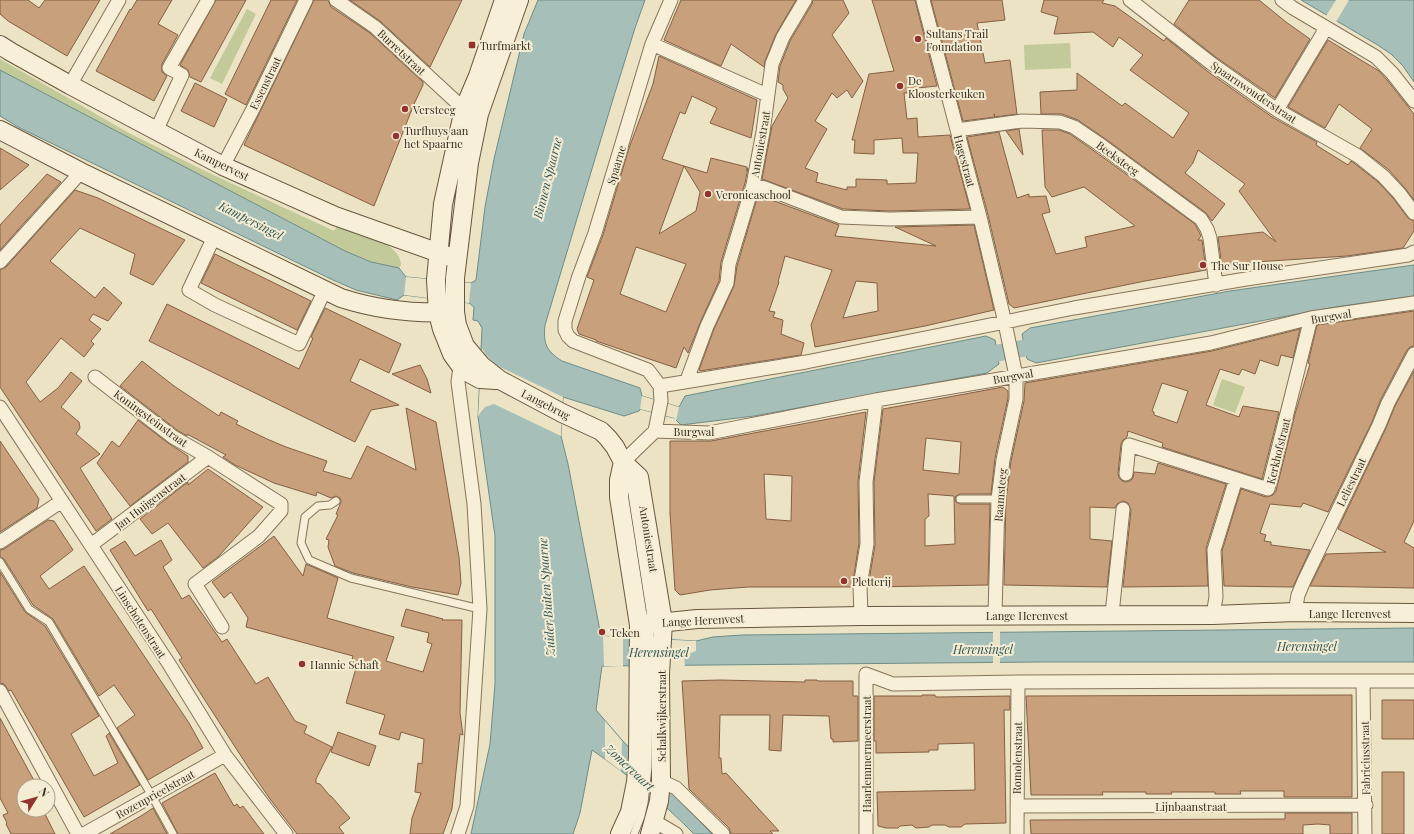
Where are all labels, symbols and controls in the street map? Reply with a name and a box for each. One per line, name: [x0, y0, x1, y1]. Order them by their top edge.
street label: Burretstraat: [375, 26, 429, 78]
place label: Sultans Trail Foundation: [926, 26, 988, 54]
marker: Sultans Trail Foundation: [913, 34, 923, 44]
place label: Turfmarkt: [480, 38, 531, 53]
marker: Turfmarkt: [467, 40, 477, 50]
street label: Essenstraat: [246, 54, 284, 112]
street label: Spaarnwouderstraat: [1208, 58, 1300, 126]
place label: De Kloosterkeuken: [908, 73, 985, 101]
marker: De Kloosterkeuken: [895, 81, 905, 91]
place label: Versteeg: [412, 102, 456, 117]
marker: Versteeg: [400, 104, 410, 114]
street label: Antoniestraat: [747, 109, 773, 179]
place label: Turfhuys aan het Spaarne: [404, 123, 469, 151]
marker: Turfhuys aan het Spaarne: [391, 131, 401, 141]
street label: Hagestraat: [951, 133, 979, 189]
water label: Binnen Spaarne: [529, 136, 565, 221]
street label: Beeksteeg: [1093, 137, 1143, 179]
street label: Spaarne: [603, 143, 629, 186]
street label: Kampervest: [192, 144, 252, 184]
place label: Veronicaschool: [715, 187, 791, 202]
marker: Veronicaschool: [703, 189, 713, 199]
water label: Kampersingel: [215, 197, 286, 243]
place label: The Sur House: [1211, 258, 1284, 273]
marker: The Sur House: [1198, 260, 1208, 270]
street label: Burgwal: [1310, 305, 1352, 327]
street label: Burgwal: [992, 365, 1034, 387]
street label: Langebrug: [519, 385, 573, 423]
street label: Koningsteinstraat: [111, 386, 191, 450]
street label: Kerkhofstraat: [1263, 416, 1294, 486]
street label: Burgwal: [674, 424, 714, 439]
street label: Leliestraat: [1333, 455, 1369, 509]
street label: Raamsteeg: [990, 467, 1010, 522]
street label: Jan Huijgenstraat: [111, 469, 189, 533]
street label: Antoniestraat: [636, 504, 662, 574]
water label: Zuider Buiten Spaarne: [534, 538, 558, 657]
place label: Pletterij: [852, 574, 891, 589]
marker: Pletterij: [839, 576, 849, 586]
street label: Linschotenstraat: [112, 583, 170, 661]
street label: Lange Herenvest: [1309, 606, 1391, 621]
street label: Lange Herenvest: [986, 608, 1068, 623]
street label: Lange Herenvest: [661, 610, 745, 630]
place label: Teken: [610, 625, 640, 640]
marker: Teken: [597, 627, 607, 637]
water label: Herensingel: [1276, 638, 1338, 654]
water label: Herensingel: [952, 641, 1014, 657]
water label: Herensingel: [628, 644, 690, 660]
place label: Hannie Schaft: [310, 657, 379, 672]
marker: Hannie Schaft: [297, 659, 307, 669]
street label: Schalkwijkerstraat: [654, 670, 669, 762]
street label: Haarlemmermeerstraat: [859, 695, 874, 812]
street label: Romolenstraat: [1009, 721, 1025, 794]
street label: Fabriciusstraat: [1357, 721, 1373, 795]
water label: Zomervaart: [601, 739, 659, 795]
street label: Rozenprieelstraat: [113, 766, 197, 822]
north arrow: [16, 778, 56, 818]
text: N: [36, 784, 53, 799]
street label: Lijnbaanstraat: [1155, 799, 1227, 814]

